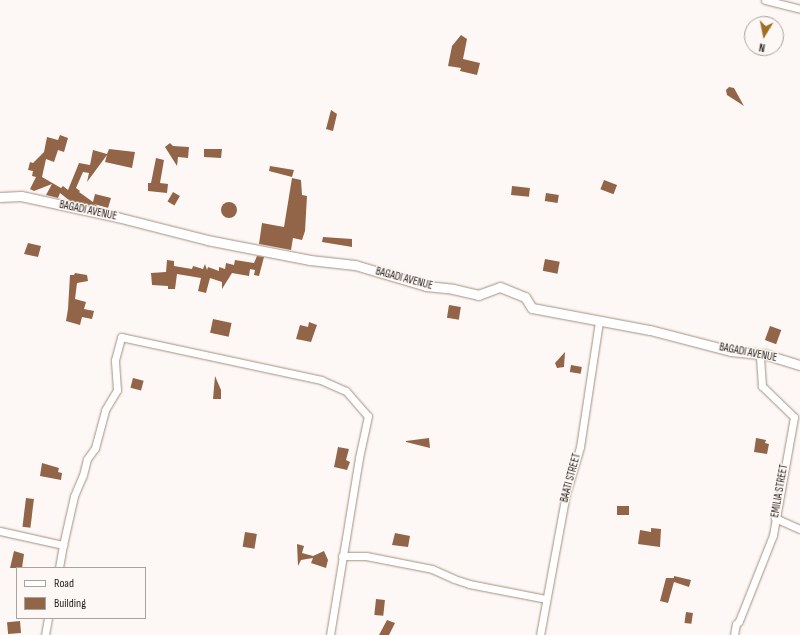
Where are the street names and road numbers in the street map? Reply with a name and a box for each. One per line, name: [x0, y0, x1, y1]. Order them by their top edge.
street label: BAGADI AVENUE: [58, 198, 118, 224]
street label: BAGADI AVENUE: [374, 265, 434, 293]
street label: BAGADI AVENUE: [718, 341, 778, 365]
street label: BAATI STREET: [558, 452, 584, 504]
street label: EMILIA STREET: [769, 463, 791, 519]

